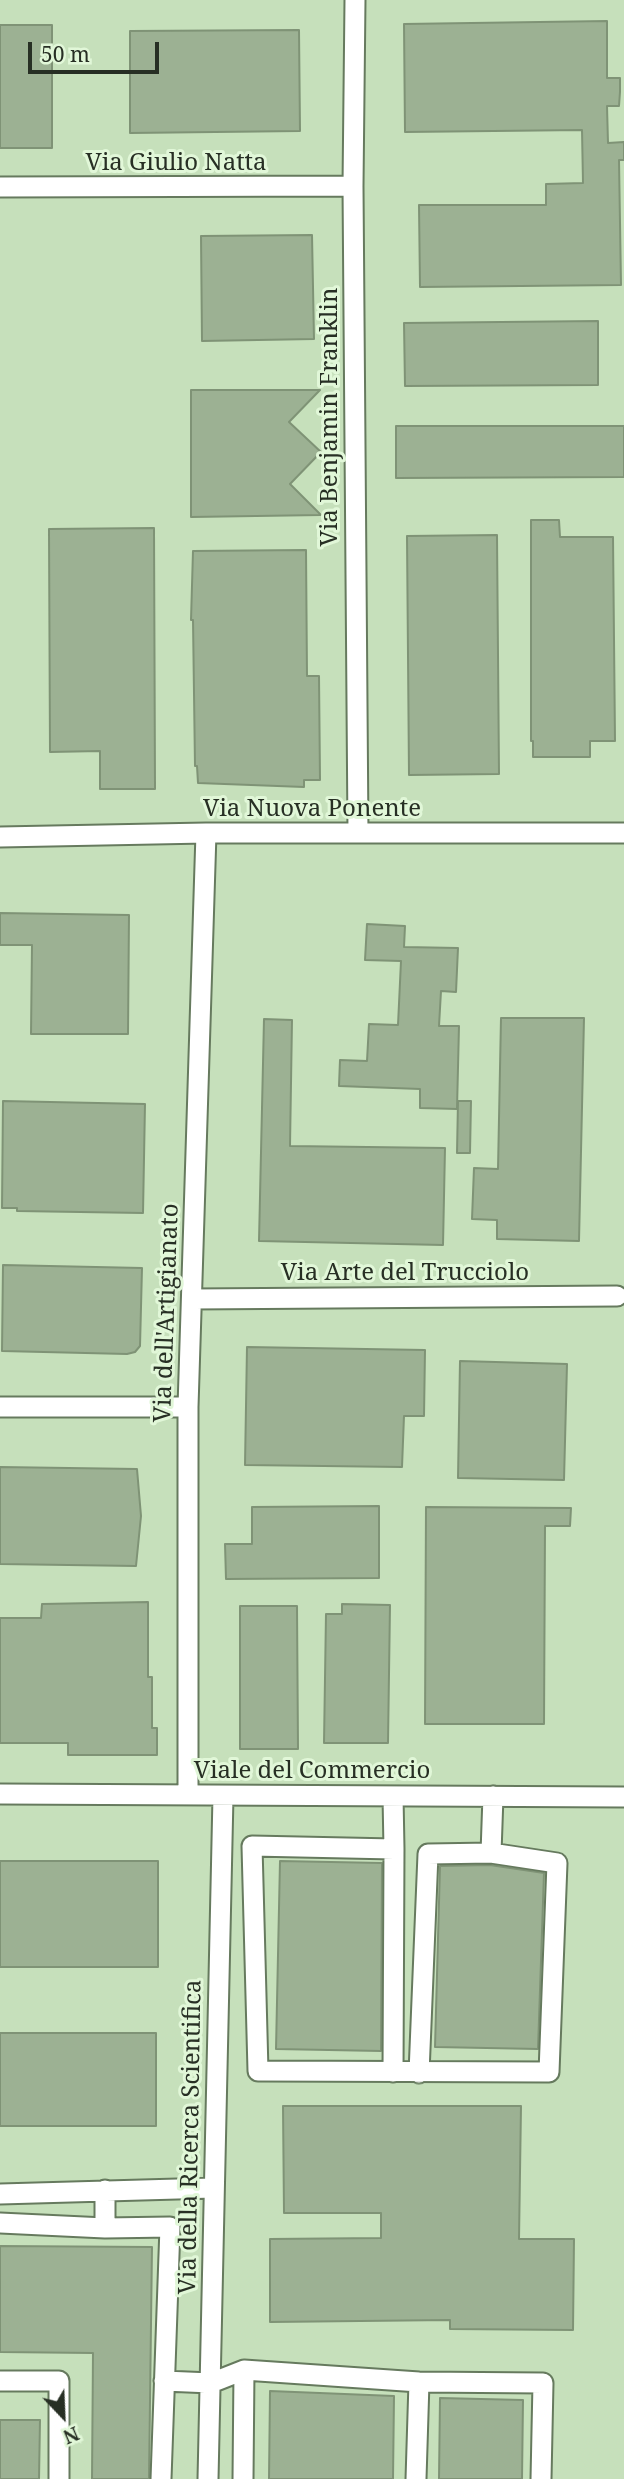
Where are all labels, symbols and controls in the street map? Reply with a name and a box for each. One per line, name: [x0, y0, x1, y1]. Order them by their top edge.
scale bar: [32, 28, 163, 72]
text: 50 m: [41, 40, 90, 68]
street label: Via Giulio Natta: [85, 149, 267, 177]
street label: Via Benjamin Franklin: [316, 287, 344, 547]
street label: Via Nuova Ponente: [203, 795, 421, 823]
street label: Via dell'Artigianato: [149, 1203, 185, 1423]
street label: Via Arte del Trucciolo: [281, 1259, 529, 1287]
street label: Viale del Commercio: [194, 1757, 430, 1785]
street label: Via della Ricerca Scientifica: [174, 1979, 208, 2295]
north arrow: [28, 2381, 98, 2451]
text: N: [59, 2420, 83, 2450]

